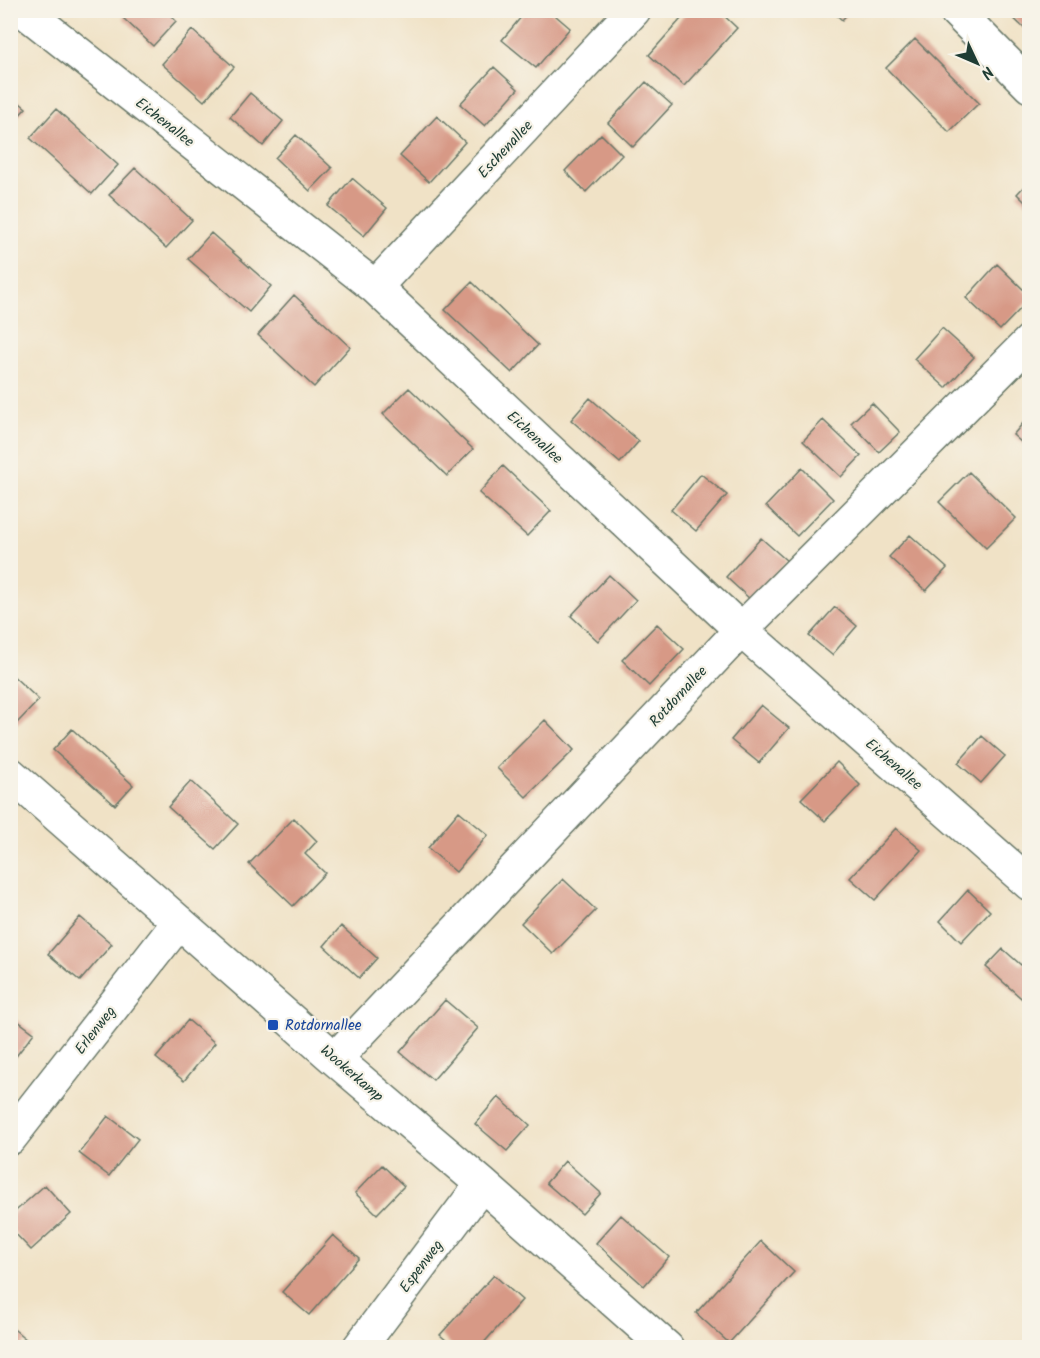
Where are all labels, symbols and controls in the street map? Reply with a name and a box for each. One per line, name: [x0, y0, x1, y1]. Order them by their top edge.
north arrow: [947, 33, 1007, 93]
text: N: [974, 60, 999, 85]
street label: Eichenallee: [130, 92, 199, 154]
street label: Eschenallee: [472, 115, 539, 184]
street label: Eichenallee: [501, 405, 568, 470]
street label: Rotdornallee: [644, 660, 714, 733]
street label: Eichenallee: [859, 733, 928, 797]
street label: Erlenweg: [69, 1001, 123, 1060]
place label: Rotdornallee: [285, 1014, 362, 1038]
marker: Rotdornallee: [266, 1018, 280, 1032]
street label: Wookerkamp: [314, 1039, 388, 1108]
street label: Espenweg: [394, 1235, 450, 1298]

